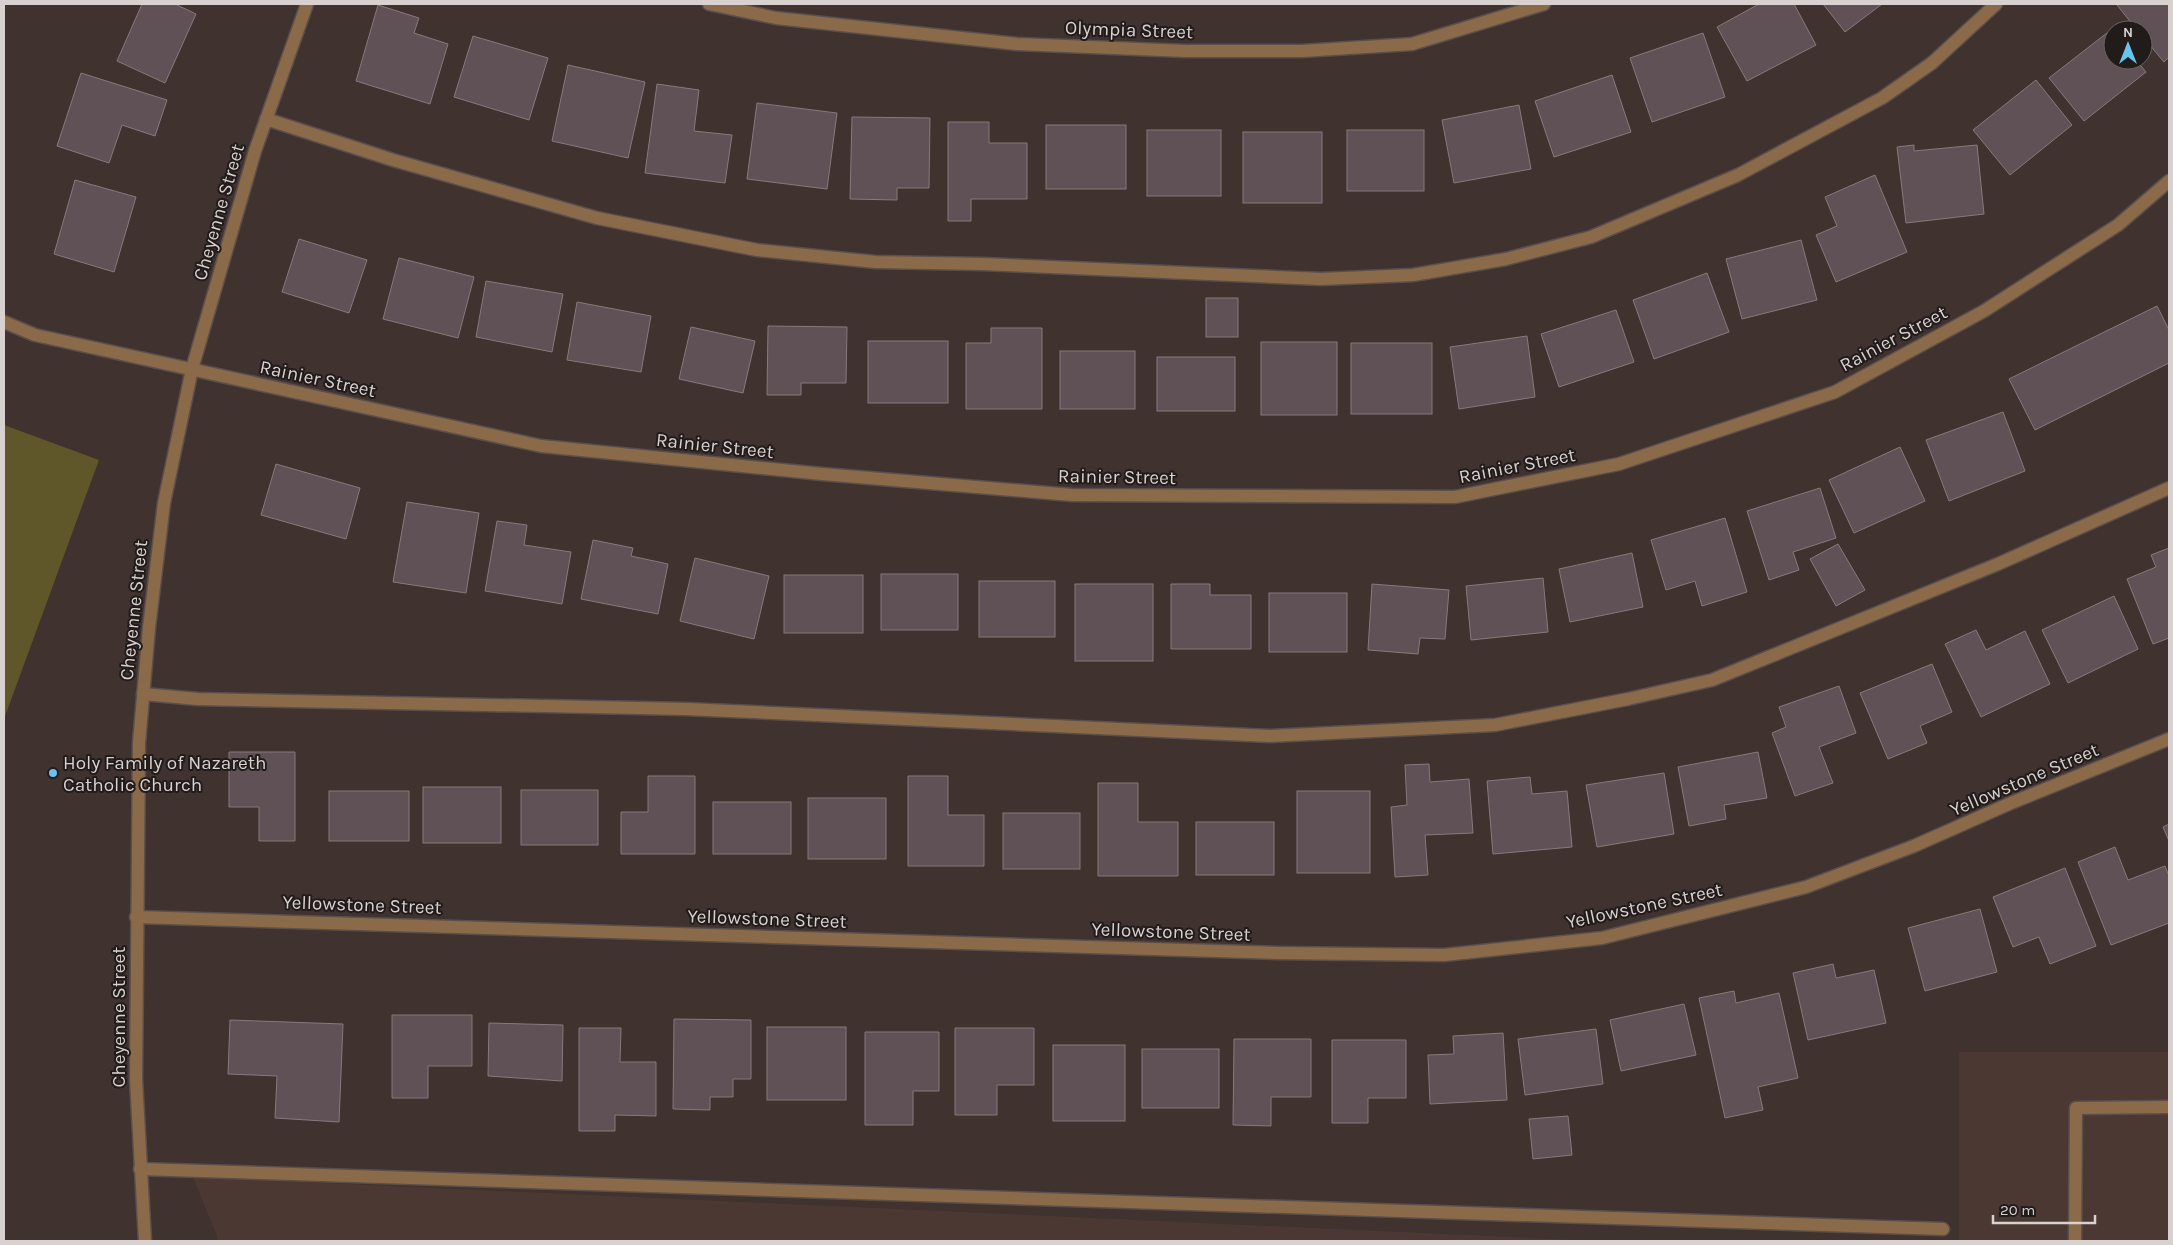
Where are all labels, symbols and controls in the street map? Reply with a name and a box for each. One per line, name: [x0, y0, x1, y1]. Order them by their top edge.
street label: Olympia Street: [1065, 17, 1193, 43]
north arrow: [2103, 20, 2153, 70]
text: N: [2123, 24, 2133, 41]
street label: Cheyenne Street: [189, 142, 249, 283]
street label: Rainier Street: [1836, 301, 1951, 376]
street label: Rainier Street: [258, 356, 378, 402]
street label: Rainier Street: [655, 429, 775, 463]
street label: Rainier Street: [1457, 444, 1577, 488]
street label: Rainier Street: [1058, 465, 1176, 489]
street label: Cheyenne Street: [116, 539, 152, 681]
street label: Yellowstone Street: [1947, 739, 2102, 821]
place label: Holy Family of Nazareth Catholic Church: [63, 752, 266, 796]
marker: Holy Family of Nazareth Catholic Church: [47, 767, 59, 779]
street label: Yellowstone Street: [1564, 879, 1724, 933]
street label: Yellowstone Street: [282, 891, 442, 919]
street label: Yellowstone Street: [687, 905, 847, 933]
street label: Yellowstone Street: [1091, 918, 1251, 946]
street label: Cheyenne Street: [108, 947, 130, 1087]
scale bar: [1993, 1192, 2096, 1224]
text: 20 m: [2000, 1201, 2035, 1219]

